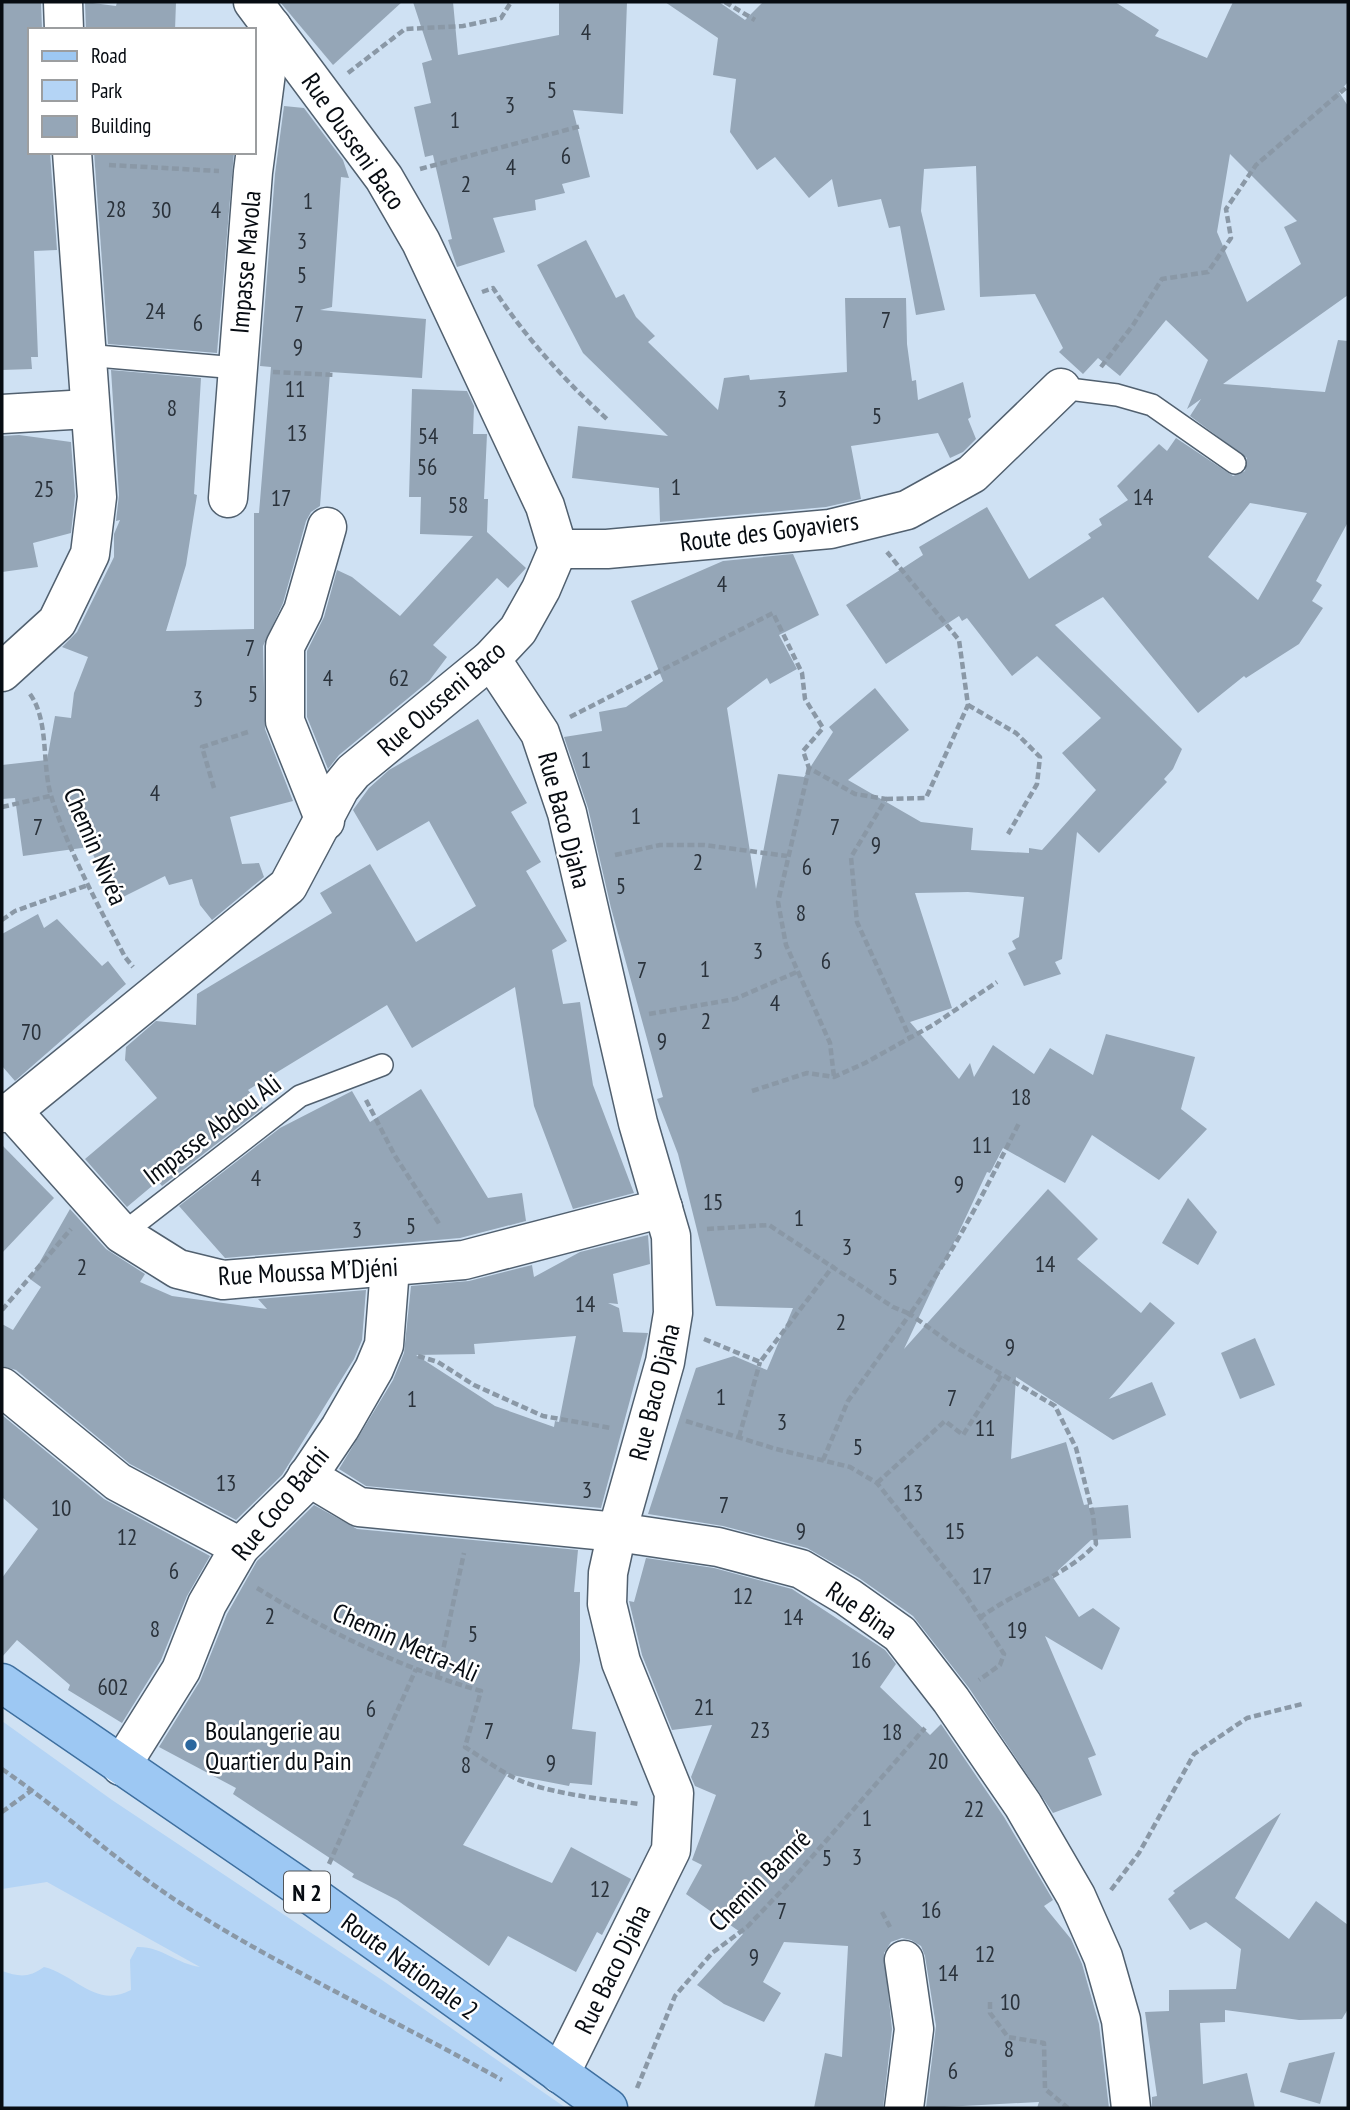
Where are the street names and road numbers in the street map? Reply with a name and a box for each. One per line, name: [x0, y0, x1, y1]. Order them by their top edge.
street label: Rue Ousseni Baco: [295, 66, 413, 216]
street label: Impasse Mavola: [222, 189, 268, 335]
street label: Route des Goyaviers: [678, 504, 860, 558]
street label: Rue Ousseni Baco: [370, 633, 512, 763]
street label: Rue Baco Djaha: [531, 748, 599, 892]
street label: Chemin Nivéa: [57, 782, 135, 910]
street label: Impasse Abdou Ali: [137, 1066, 287, 1192]
street label: Rue Moussa M’Djéni: [217, 1250, 399, 1292]
street label: Rue Baco Djaha: [621, 1320, 687, 1464]
street label: Rue Coco Bachi: [224, 1439, 336, 1567]
street label: Rue Bina: [820, 1574, 904, 1646]
street label: Chemin Metra-Ali: [328, 1595, 484, 1689]
street label: Chemin Bamré: [701, 1822, 817, 1938]
road number: N 2: [284, 1871, 330, 1912]
street label: Rue Baco Djaha: [567, 1899, 657, 2039]
street label: Route Nationale 2: [335, 1905, 485, 2027]

